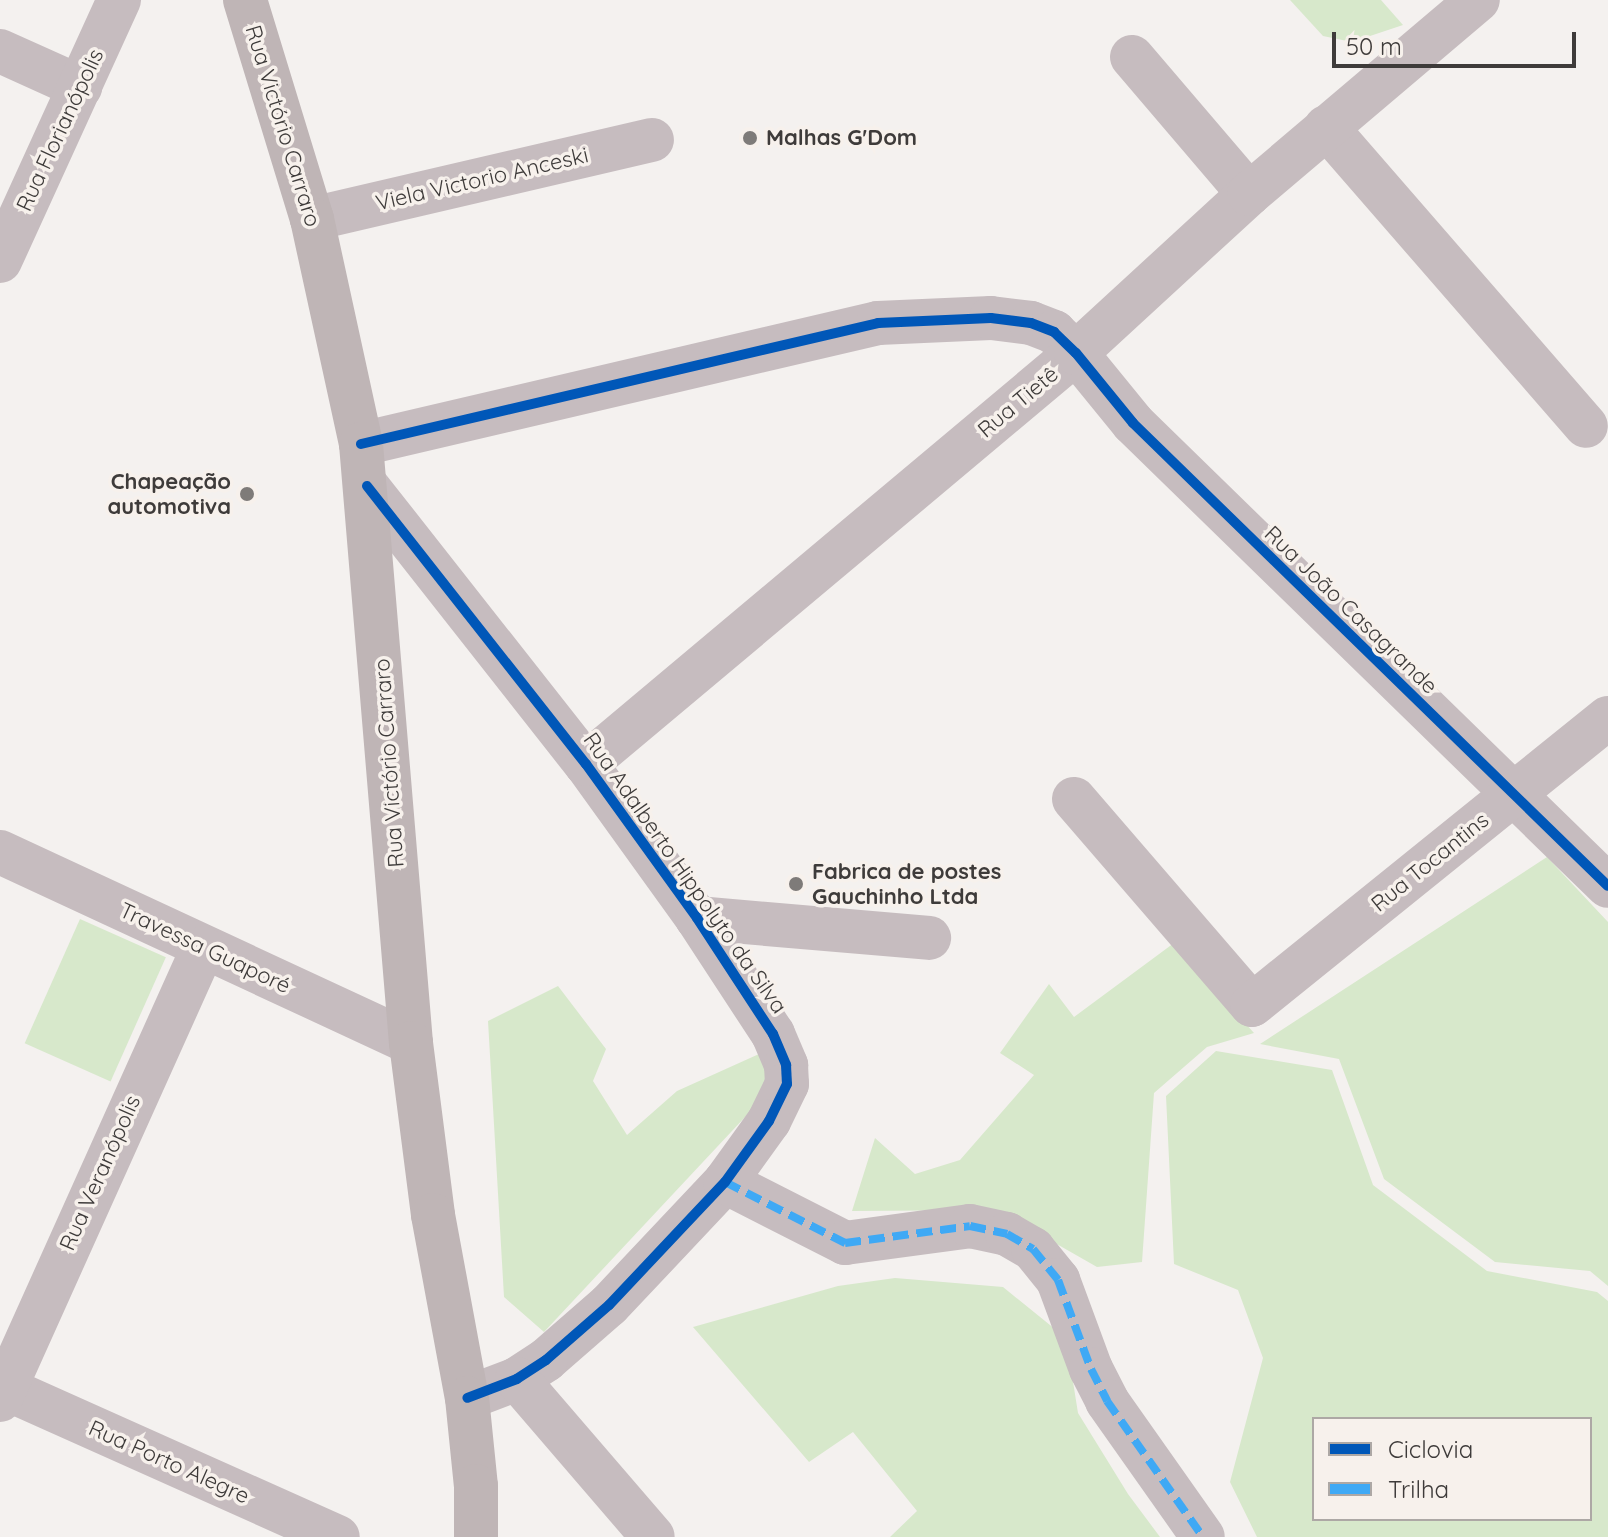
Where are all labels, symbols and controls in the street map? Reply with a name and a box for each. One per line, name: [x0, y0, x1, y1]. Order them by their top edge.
scale bar: [1336, 16, 1580, 66]
street label: Rua Victório Carraro: [240, 22, 326, 230]
text: 50 m: [1346, 31, 1402, 61]
street label: Rua Florianópolis: [11, 45, 109, 215]
place label: Malhas G'Dom: [766, 125, 917, 151]
marker: Malhas G'Dom: [741, 129, 759, 147]
street label: Viela Victorio Anceski: [373, 142, 591, 216]
street label: Rua Tietê: [973, 361, 1063, 443]
place label: Chapeação automotiva: [108, 468, 231, 520]
marker: Chapeação automotiva: [238, 485, 256, 503]
street label: Rua João Casagrande: [1259, 521, 1443, 699]
street label: Rua Victório Carraro: [369, 658, 409, 868]
street label: Rua Adalberto Hippolyto da Silva: [578, 728, 792, 1018]
street label: Rua Tocantins: [1366, 807, 1494, 917]
place label: Fabrica de postes Gauchinho Ltda: [812, 858, 1001, 910]
marker: Fabrica de postes Gauchinho Ltda: [787, 875, 805, 893]
street label: Travessa Guaporé: [115, 897, 295, 999]
street label: Rua Veranópolis: [54, 1091, 146, 1255]
street label: Rua Porto Alegre: [85, 1415, 253, 1509]
legend: [1312, 1417, 1592, 1521]
text: Ciclovia: [1388, 1434, 1473, 1464]
text: Trilha: [1388, 1474, 1449, 1504]

